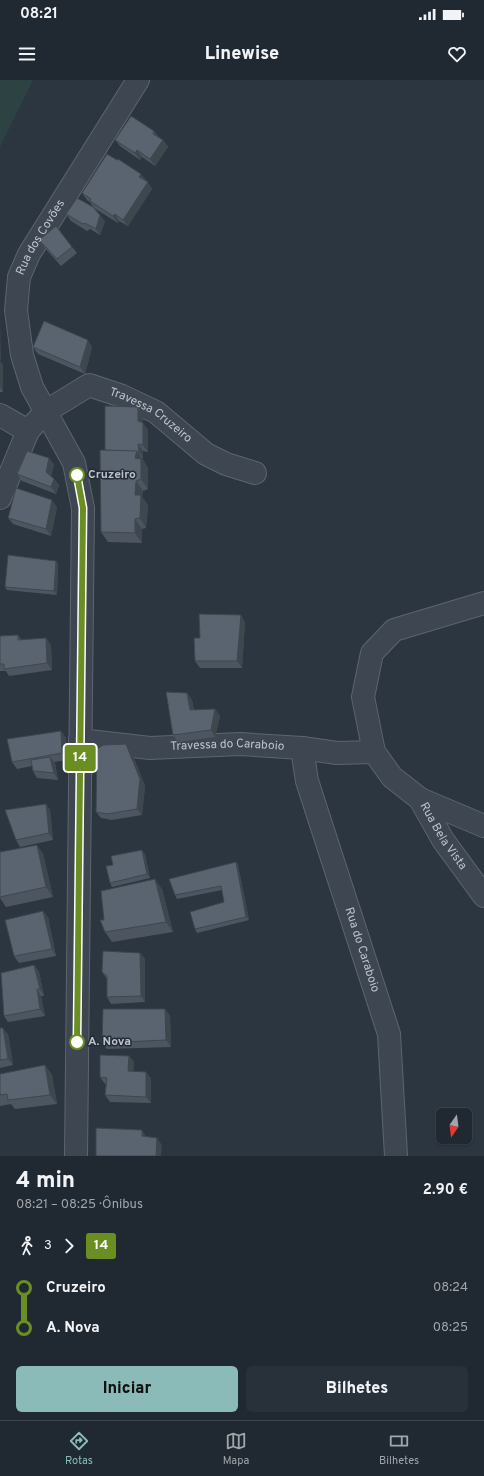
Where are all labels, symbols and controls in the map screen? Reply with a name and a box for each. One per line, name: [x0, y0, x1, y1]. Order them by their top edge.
text: 08:21: [20, 5, 58, 24]
icon: menu: [16, 43, 38, 65]
text: Linewise: [205, 43, 279, 66]
icon: heart: [446, 43, 468, 65]
street label: Rua dos Covões: [13, 197, 69, 278]
street label: Travessa Cruzeiro: [107, 384, 195, 447]
marker: Cruzeiro: [69, 467, 85, 483]
place label: Cruzeiro: [88, 467, 136, 483]
street label: Travessa do Caraboio: [170, 736, 285, 755]
line badge: 14: [62, 745, 98, 771]
text: 14: [73, 749, 87, 766]
street label: Rua Bela Vista: [416, 800, 470, 873]
street label: Rua do Caraboio: [341, 905, 383, 995]
marker: A. Nova: [69, 1034, 85, 1050]
place label: A. Nova: [88, 1034, 131, 1050]
north arrow: [436, 1108, 472, 1144]
map controls: [436, 1108, 472, 1144]
text: 4 min: [16, 1168, 75, 1195]
text: 2.90 €: [423, 1181, 468, 1200]
text: 08:21 – 08:25 · Ônibus: [16, 1197, 143, 1213]
icon: walk: [16, 1235, 38, 1257]
icon: forward: [58, 1235, 80, 1257]
text: 14: [94, 1237, 108, 1254]
text: 3: [44, 1238, 52, 1254]
text: Cruzeiro: [46, 1279, 106, 1298]
text: 08:24: [433, 1280, 468, 1296]
text: A. Nova: [46, 1319, 100, 1338]
text: 08:25: [433, 1320, 468, 1336]
button: Iniciar: [16, 1366, 238, 1412]
button: Bilhetes: [246, 1366, 468, 1412]
tab: Rotas: [65, 1430, 93, 1468]
tab: Mapa: [223, 1430, 249, 1468]
tab: Bilhetes: [379, 1430, 419, 1468]

